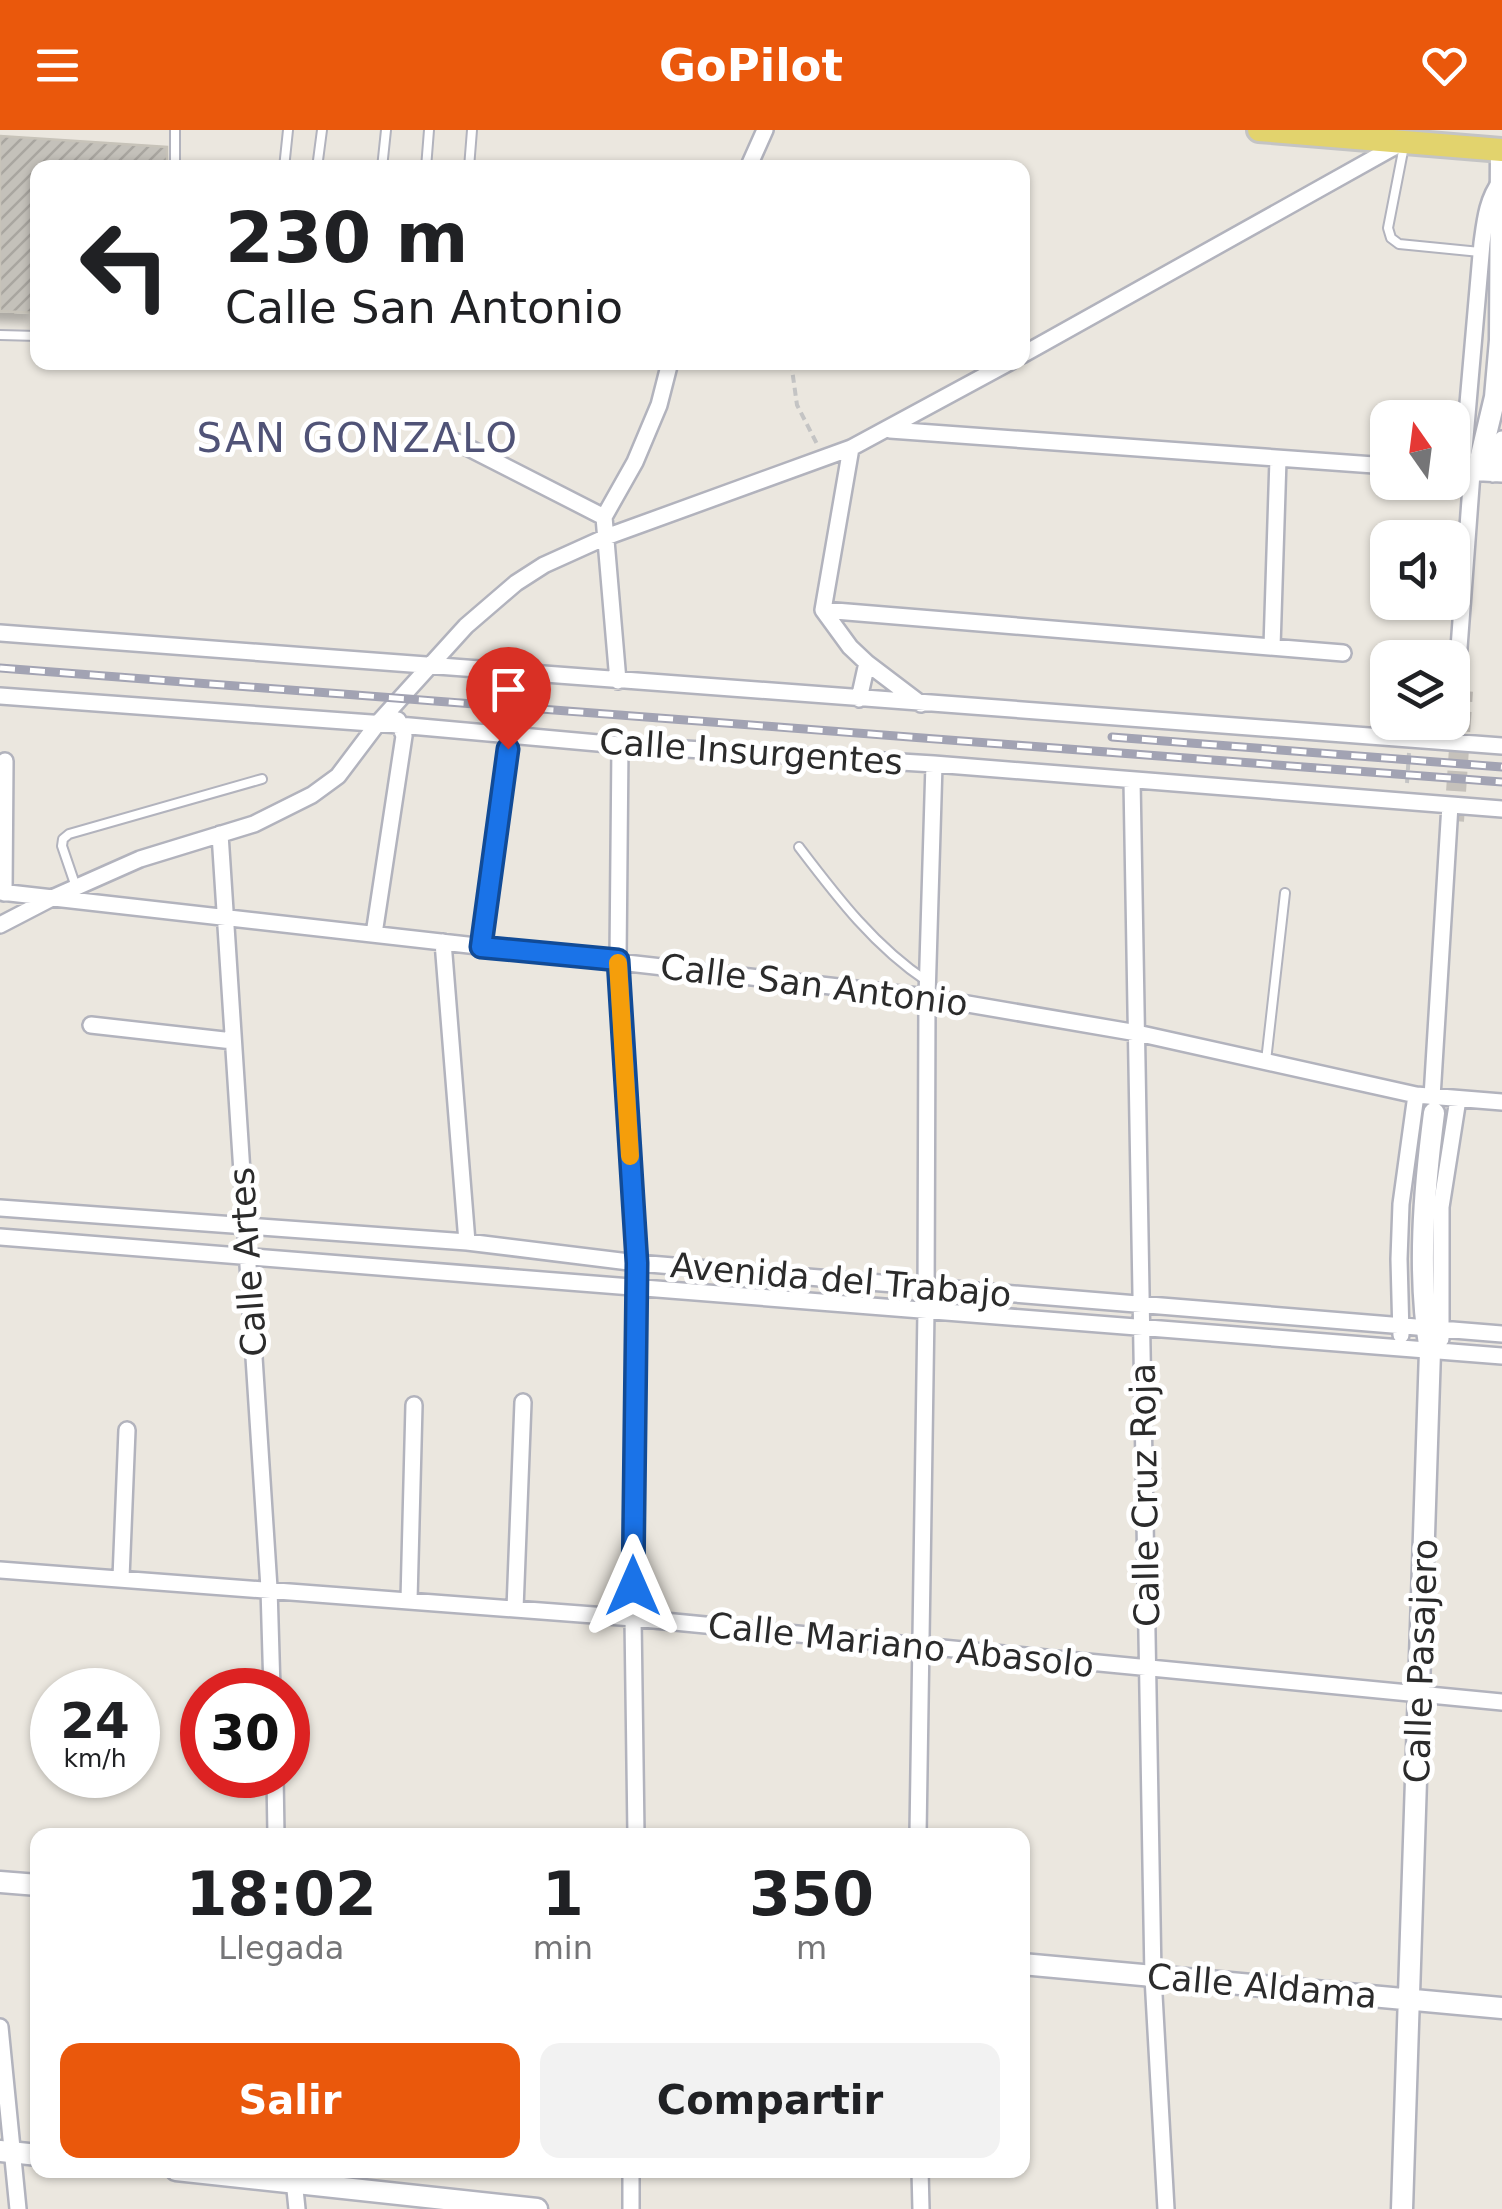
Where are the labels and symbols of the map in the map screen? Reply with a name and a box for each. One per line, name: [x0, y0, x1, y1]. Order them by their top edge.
north arrow: [1370, 400, 1470, 500]
district label: SAN GONZALO: [196, 415, 520, 461]
pin: [466, 647, 551, 750]
street label: Calle Insurgentes: [598, 721, 904, 783]
street label: Calle San Antonio: [658, 946, 970, 1024]
street label: Calle Artes: [221, 1166, 275, 1358]
street label: Avenida del Trabajo: [669, 1245, 1013, 1315]
street label: Calle Cruz Roja: [1123, 1363, 1167, 1627]
position arrow: [581, 1534, 685, 1638]
street label: Calle Pasajero: [1397, 1538, 1445, 1784]
street label: Calle Mariano Abasolo: [706, 1605, 1096, 1685]
speed limit sign: 30: [180, 1668, 310, 1798]
street label: Calle Aldama: [1145, 1956, 1379, 2016]

